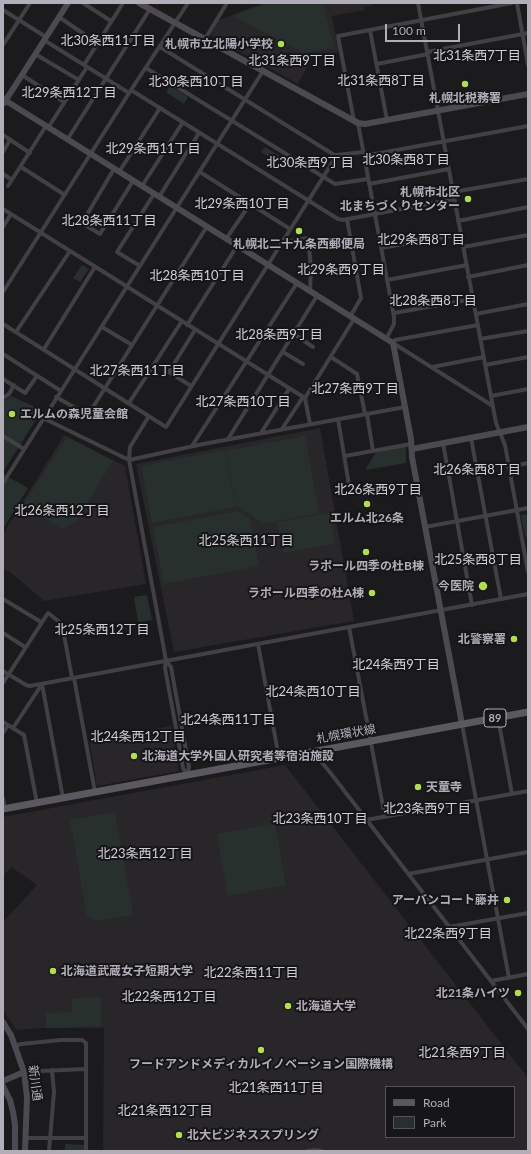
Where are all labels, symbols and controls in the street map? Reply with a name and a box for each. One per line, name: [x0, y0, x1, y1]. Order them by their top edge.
scale bar: [387, 16, 462, 42]
text: 100 m: [392, 23, 426, 38]
district label: 北30条西11丁目: [60, 33, 156, 49]
place label: 札幌市立北陽小学校: [165, 37, 273, 51]
marker: 札幌市立北陽小学校: [276, 39, 286, 49]
district label: 北31条西7丁目: [433, 48, 521, 64]
district label: 北31条西9丁目: [248, 53, 336, 69]
district label: 北31条西8丁目: [337, 73, 425, 89]
district label: 北30条西10丁目: [148, 74, 244, 90]
marker: 札幌北税務署: [460, 79, 470, 89]
district label: 北29条西12丁目: [21, 85, 117, 101]
place label: 札幌北税務署: [429, 91, 501, 105]
district label: 北29条西11丁目: [105, 141, 201, 157]
district label: 北30条西8丁目: [362, 152, 450, 168]
district label: 北30条西9丁目: [266, 155, 354, 171]
place label: 札幌市北区 北まちづくりセンター: [340, 185, 460, 213]
marker: 札幌市北区 北まちづくりセンター: [463, 194, 473, 204]
district label: 北29条西10丁目: [194, 196, 290, 212]
district label: 北28条西11丁目: [61, 213, 157, 229]
marker: 札幌北二十九条西郵便局: [294, 226, 304, 236]
district label: 北29条西8丁目: [377, 232, 465, 248]
place label: 札幌北二十九条西郵便局: [233, 237, 365, 251]
district label: 北29条西9丁目: [297, 262, 385, 278]
district label: 北28条西10丁目: [149, 268, 245, 284]
district label: 北28条西8丁目: [389, 293, 477, 309]
district label: 北28条西9丁目: [235, 327, 323, 343]
district label: 北27条西11丁目: [89, 363, 185, 379]
district label: 北27条西9丁目: [311, 381, 399, 397]
district label: 北27条西10丁目: [195, 394, 291, 410]
place label: エルムの森児童会館: [20, 407, 128, 421]
marker: エルムの森児童会館: [7, 409, 17, 419]
district label: 北26条西8丁目: [433, 462, 521, 478]
district label: 北26条西9丁目: [334, 482, 422, 498]
marker: エルム北26条: [362, 499, 372, 509]
district label: 北26条西12丁目: [14, 503, 110, 519]
place label: エルム北26条: [330, 511, 404, 525]
district label: 北25条西11丁目: [198, 533, 294, 549]
marker: ラポール四季の杜B棟: [361, 547, 371, 557]
district label: 北25条西8丁目: [434, 552, 522, 568]
place label: ラポール四季の杜B棟: [308, 559, 424, 573]
place label: 今医院: [438, 579, 474, 593]
marker: 今医院: [477, 580, 489, 592]
place label: ラポール四季の杜A棟: [248, 586, 364, 600]
marker: ラポール四季の杜A棟: [367, 588, 377, 598]
district label: 北25条西12丁目: [54, 622, 150, 638]
place label: 北警察署: [458, 632, 506, 646]
marker: 北警察署: [509, 634, 519, 644]
district label: 北24条西9丁目: [352, 657, 440, 673]
district label: 北24条西10丁目: [265, 684, 361, 700]
road number: 89: [484, 709, 506, 727]
district label: 北24条西11丁目: [180, 712, 276, 728]
street label: 札幌環状線: [315, 722, 377, 746]
district label: 北24条西12丁目: [90, 729, 186, 745]
place label: 北海道大学外国人研究者等宿泊施設: [142, 749, 334, 763]
marker: 北海道大学外国人研究者等宿泊施設: [129, 751, 139, 761]
place label: 天童寺: [426, 780, 462, 794]
marker: 天童寺: [413, 782, 423, 792]
district label: 北23条西9丁目: [383, 801, 471, 817]
district label: 北23条西10丁目: [272, 811, 368, 827]
district label: 北23条西12丁目: [97, 846, 193, 862]
place label: アーバンコート藤井: [392, 893, 499, 907]
marker: アーバンコート藤井: [502, 895, 512, 905]
district label: 北22条西9丁目: [404, 926, 492, 942]
place label: 北海道武蔵女子短期大学: [61, 964, 193, 978]
district label: 北22条西11丁目: [203, 965, 299, 981]
marker: 北海道武蔵女子短期大学: [48, 966, 58, 976]
place label: 北21条ハイツ: [436, 986, 510, 1000]
marker: 北21条ハイツ: [513, 988, 523, 998]
district label: 北22条西12丁目: [121, 989, 217, 1005]
place label: 北海道大学: [296, 999, 356, 1013]
marker: 北海道大学: [283, 1001, 293, 1011]
marker: フードアンドメディカルイノベーション国際機構: [256, 1045, 266, 1055]
district label: 北21条西9丁目: [418, 1045, 506, 1061]
place label: フードアンドメディカルイノベーション国際機構: [129, 1057, 393, 1071]
street label: 新川通: [25, 1064, 45, 1102]
district label: 北21条西11丁目: [228, 1080, 324, 1096]
legend: [385, 1086, 515, 1138]
text: Road: [423, 1095, 450, 1110]
district label: 北21条西12丁目: [117, 1103, 213, 1119]
text: Park: [423, 1115, 446, 1130]
place label: 北大ビジネススプリング: [187, 1128, 319, 1142]
marker: 北大ビジネススプリング: [174, 1130, 184, 1140]

